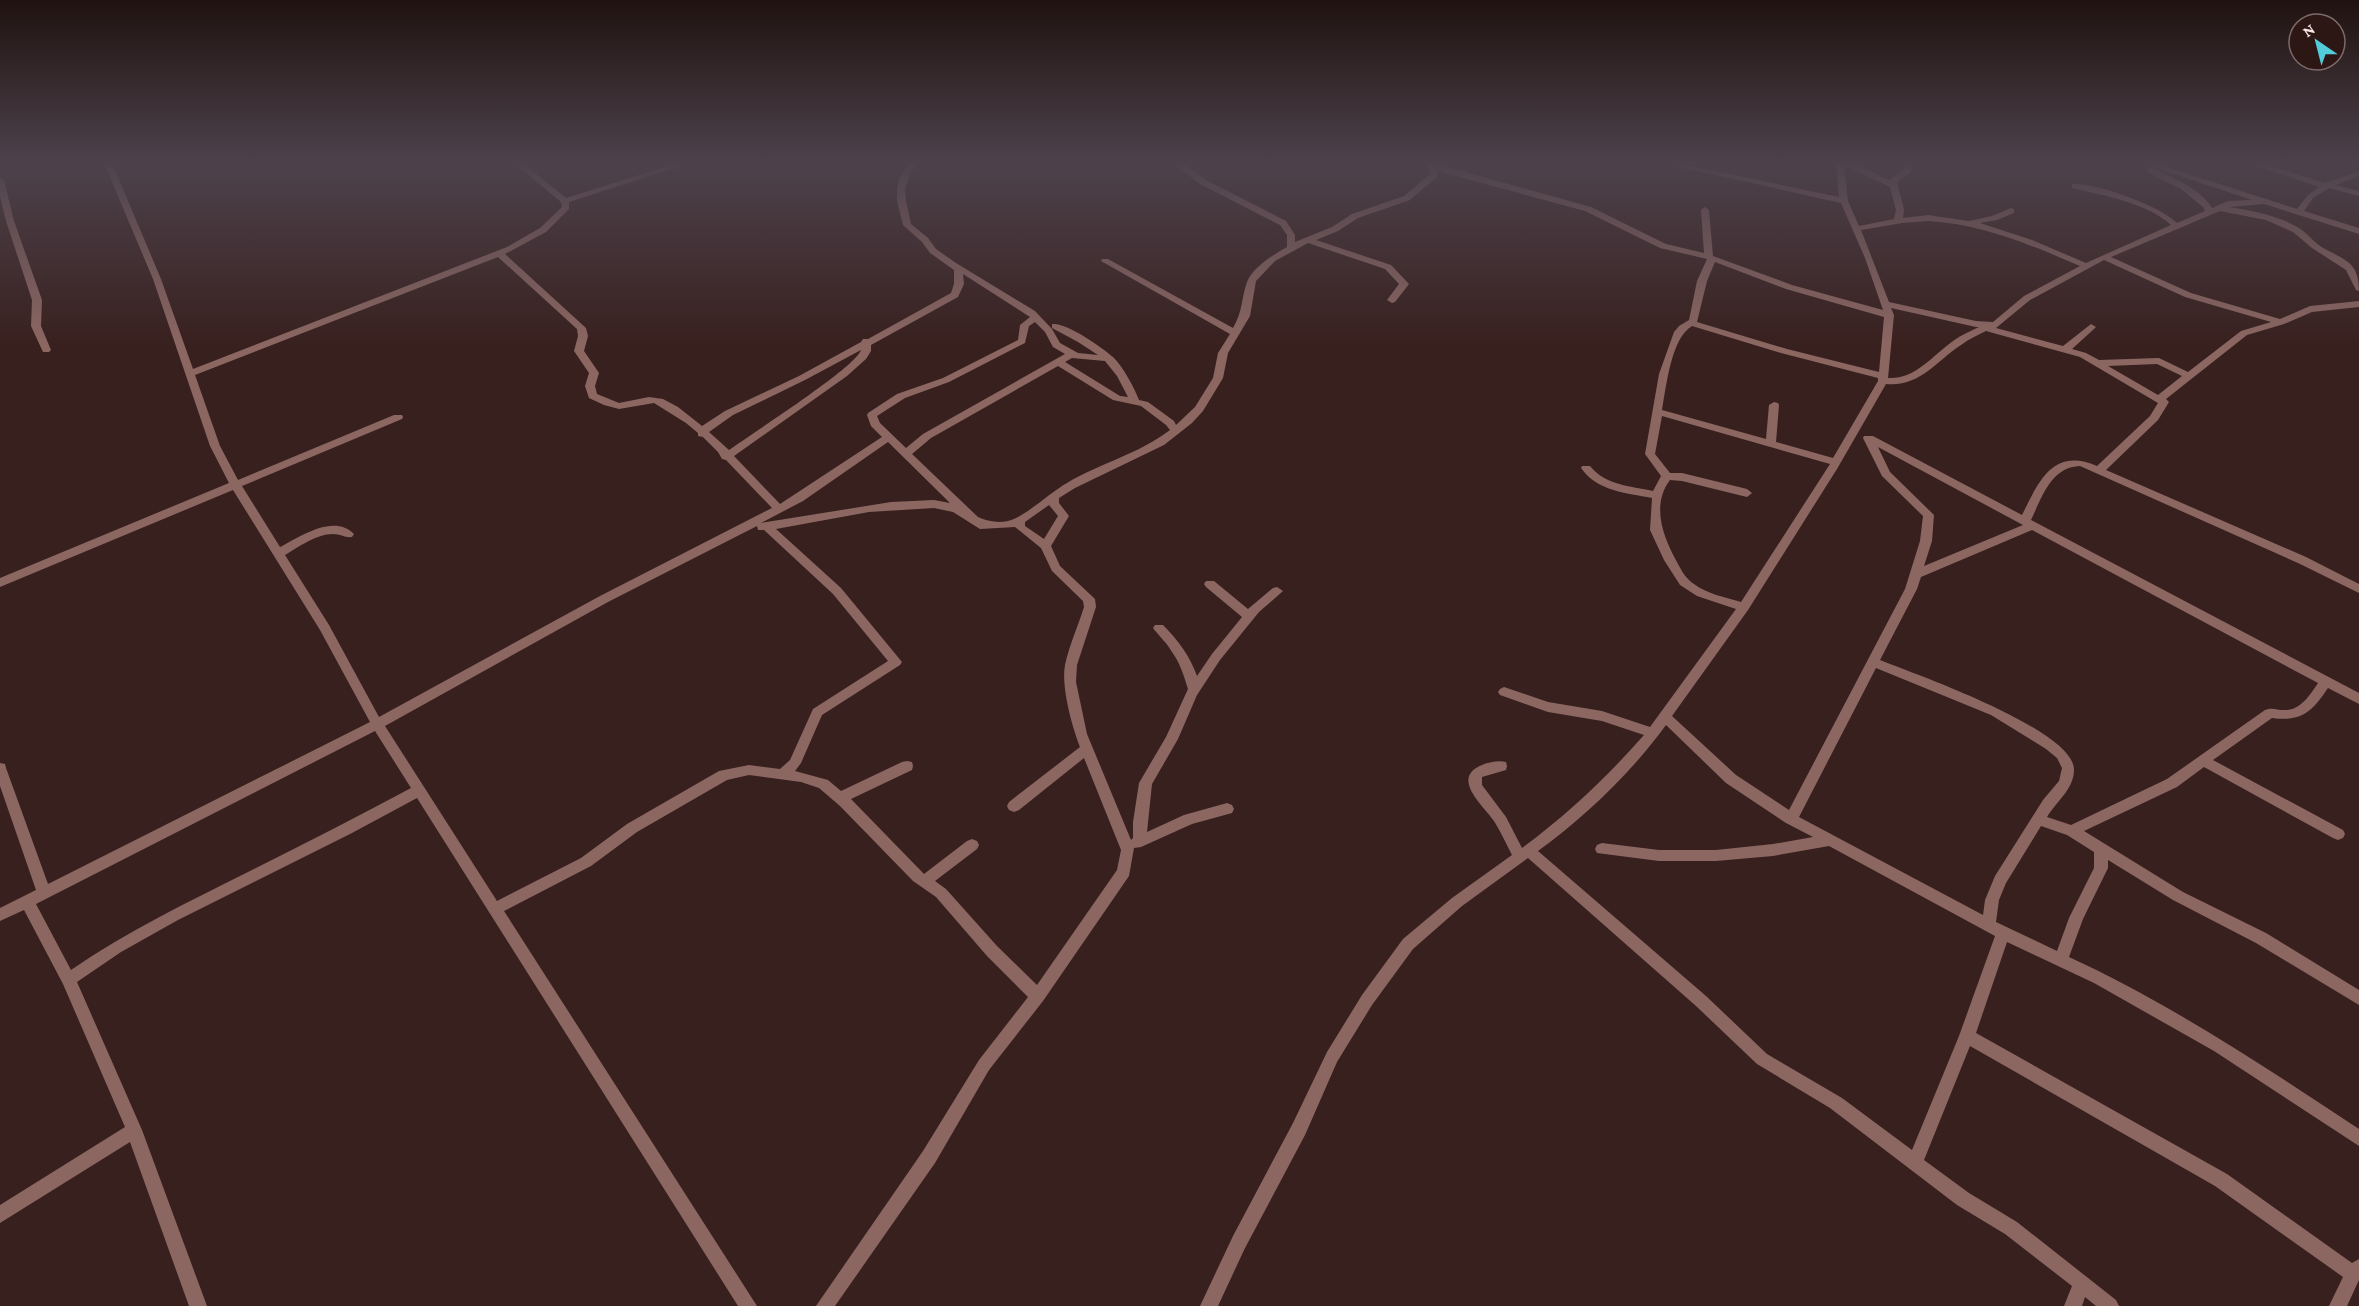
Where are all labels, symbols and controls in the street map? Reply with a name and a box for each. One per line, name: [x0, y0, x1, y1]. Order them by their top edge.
north arrow: [2287, 12, 2347, 72]
text: N: [2299, 20, 2318, 40]

